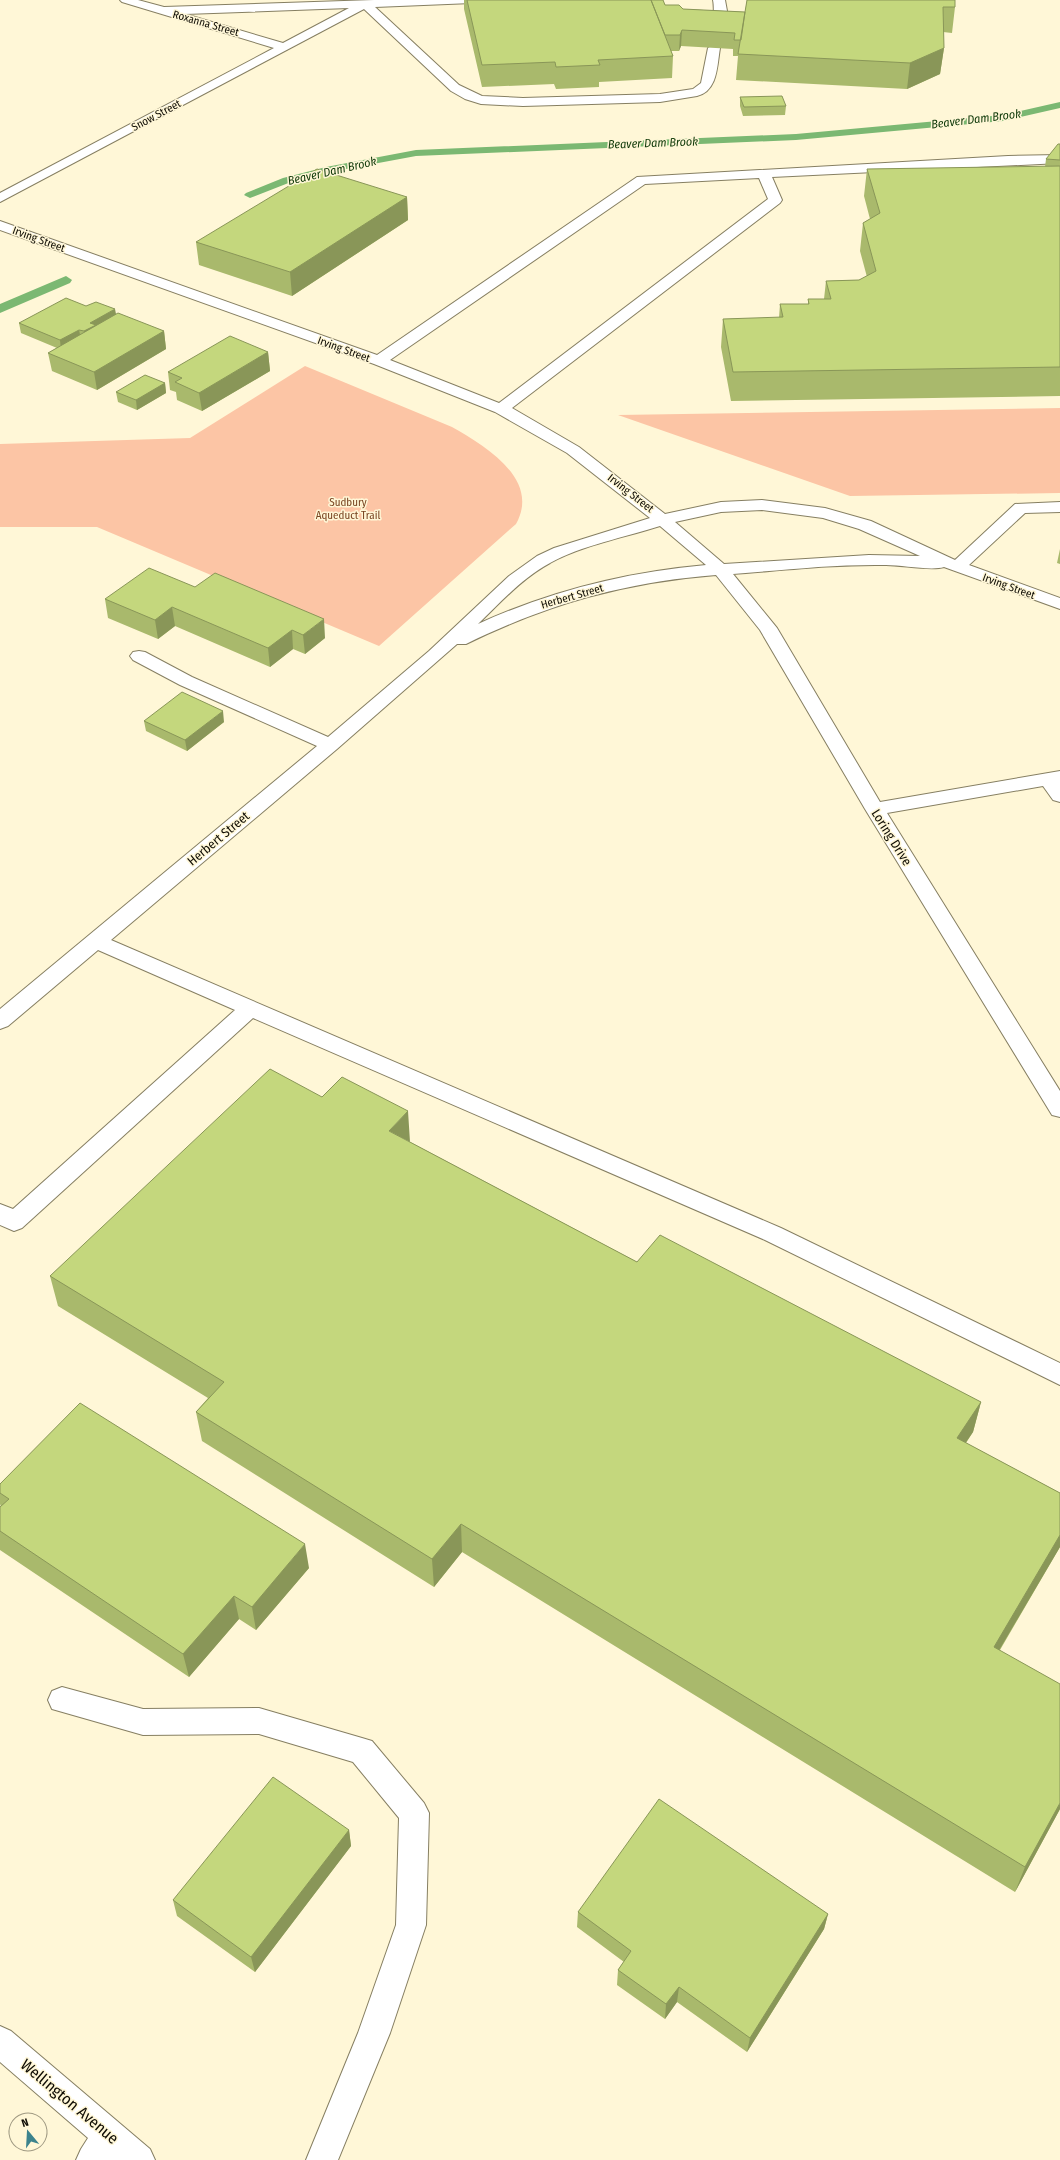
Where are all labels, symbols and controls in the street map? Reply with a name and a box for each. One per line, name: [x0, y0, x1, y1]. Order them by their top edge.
street label: Roxanna Street: [171, 8, 241, 39]
street label: Snow Street: [129, 97, 183, 134]
water label: Beaver Dam Brook: [930, 107, 1022, 131]
water label: Beaver Dam Brook: [608, 134, 698, 152]
water label: Beaver Dam Brook: [286, 154, 378, 188]
street label: Irving Street: [11, 224, 67, 255]
street label: Irving Street: [316, 334, 372, 365]
street label: Irving Street: [605, 471, 657, 516]
park label: Sudbury Aqueduct Trail: [316, 496, 380, 522]
street label: Irving Street: [981, 571, 1037, 602]
street label: Herbert Street: [539, 581, 605, 612]
street label: Loring Drive: [868, 806, 915, 868]
street label: Herbert Street: [184, 808, 253, 869]
street label: Wellington Avenue: [17, 2055, 123, 2148]
north arrow: [8, 2112, 48, 2152]
text: N: [20, 2116, 30, 2130]

